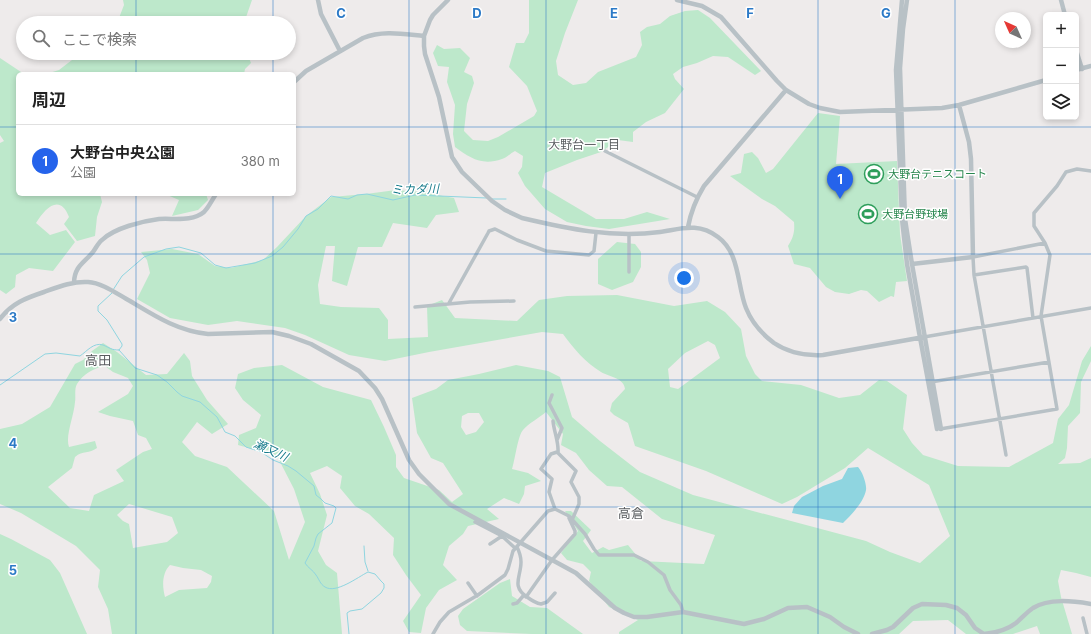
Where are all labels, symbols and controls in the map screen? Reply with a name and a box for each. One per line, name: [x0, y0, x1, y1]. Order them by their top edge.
text: C: [336, 5, 346, 21]
text: D: [472, 5, 482, 21]
text: E: [610, 5, 618, 21]
text: F: [746, 5, 754, 21]
text: G: [881, 5, 891, 21]
north arrow: [995, 12, 1031, 48]
map controls: [1043, 12, 1079, 120]
button: +: [1043, 12, 1079, 48]
search box: [16, 16, 296, 60]
icon: search: [30, 27, 52, 49]
text: ここで検索: [62, 30, 137, 49]
button: −: [1043, 48, 1079, 84]
button: layers: [1043, 84, 1079, 120]
text: 周辺: [32, 90, 66, 110]
district label: 大野台一丁目: [548, 137, 620, 152]
text: 大野台中央公園: [70, 143, 175, 162]
text: 1: [42, 153, 48, 169]
text: 380 m: [241, 153, 280, 169]
sports icon: 大野台テニスコート: [863, 163, 885, 185]
text: 公園: [70, 164, 96, 180]
pin: 1: [827, 166, 853, 199]
place label: 大野台テニスコート: [888, 167, 987, 181]
water label: ミカダ川: [391, 181, 441, 197]
sports icon: 大野台野球場: [857, 203, 879, 225]
place label: 大野台野球場: [882, 207, 948, 221]
your location: [674, 268, 694, 288]
text: 3: [9, 309, 17, 325]
district label: 高田: [85, 352, 111, 368]
text: 4: [9, 435, 18, 451]
water label: 瀬又川: [252, 436, 292, 465]
district label: 高倉: [618, 505, 644, 521]
text: 5: [9, 562, 17, 578]

